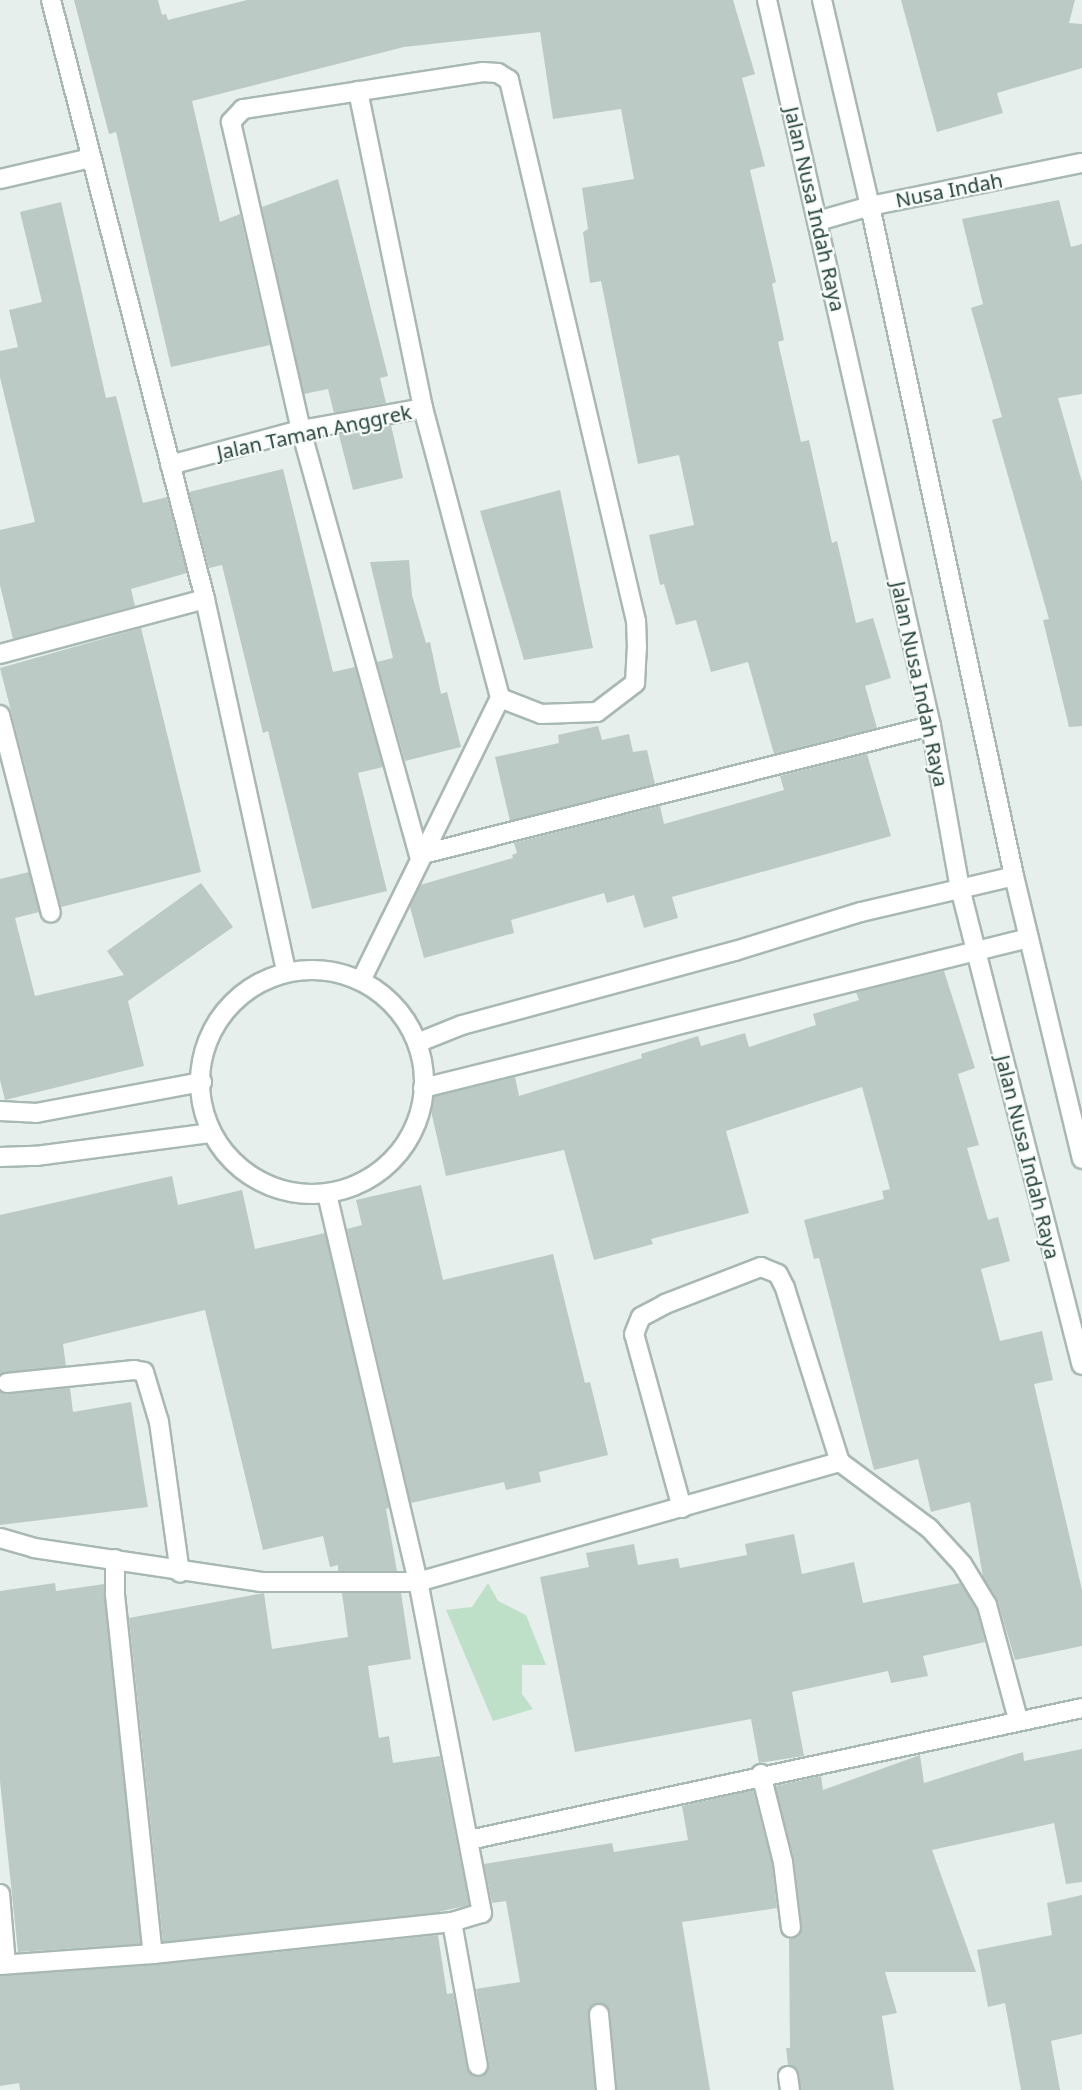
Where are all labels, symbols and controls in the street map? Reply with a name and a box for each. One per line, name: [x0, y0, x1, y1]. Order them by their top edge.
street label: Jalan Nusa Indah Raya: [780, 104, 850, 314]
street label: Nusa Indah: [893, 168, 1005, 212]
street label: Jalan Taman Anggrek: [214, 400, 414, 464]
street label: Jalan Nusa Indah Raya: [886, 579, 954, 789]
street label: Jalan Nusa Indah Raya: [991, 1052, 1065, 1262]

